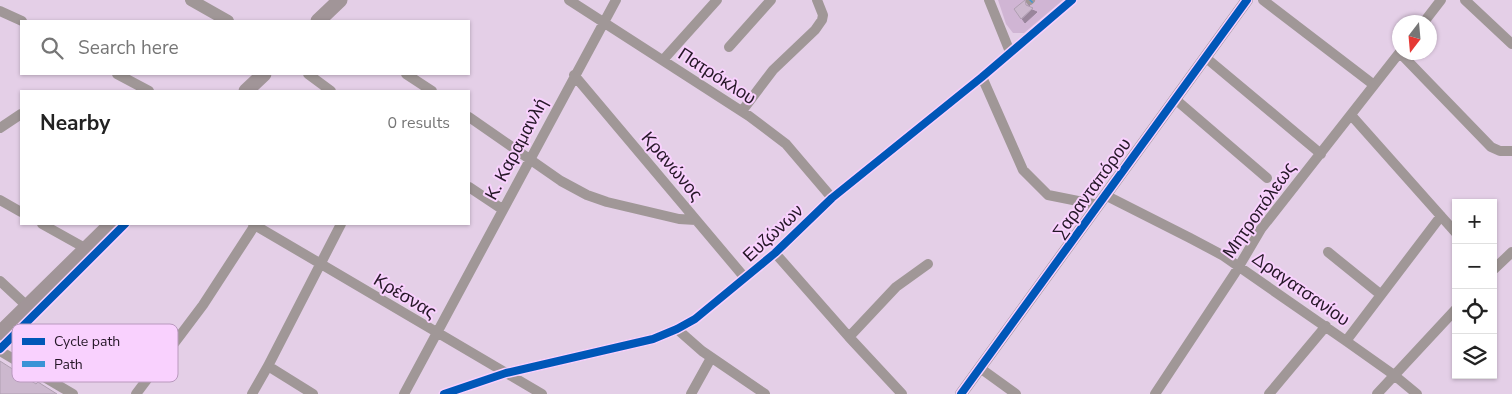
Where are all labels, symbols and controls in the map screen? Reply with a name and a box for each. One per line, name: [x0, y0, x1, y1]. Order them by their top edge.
north arrow: [1392, 15, 1437, 60]
search box: [20, 20, 470, 75]
icon: search: [38, 34, 66, 62]
text: Search here: [78, 35, 179, 61]
street label: Πατρόκλου: [673, 42, 761, 110]
street label: Κ. Καραμανλή: [479, 94, 553, 204]
text: Nearby: [40, 109, 110, 137]
text: 0 results: [388, 112, 450, 134]
street label: Κρανώνος: [636, 126, 708, 206]
street label: Σαρανταπόρου: [1047, 133, 1137, 243]
street label: Μητροπόλεως: [1217, 157, 1301, 263]
street label: Ευζώνων: [737, 199, 809, 267]
map controls: [1452, 199, 1497, 379]
button: +: [1452, 199, 1497, 244]
button: −: [1452, 244, 1497, 289]
street label: Δραγατσανίου: [1247, 246, 1355, 332]
street label: Κρέσνας: [369, 268, 441, 324]
button: locate: [1452, 289, 1497, 334]
legend: [12, 324, 178, 382]
text: Cycle path: [54, 332, 120, 351]
button: layers: [1452, 334, 1497, 379]
text: Path: [54, 355, 83, 374]

